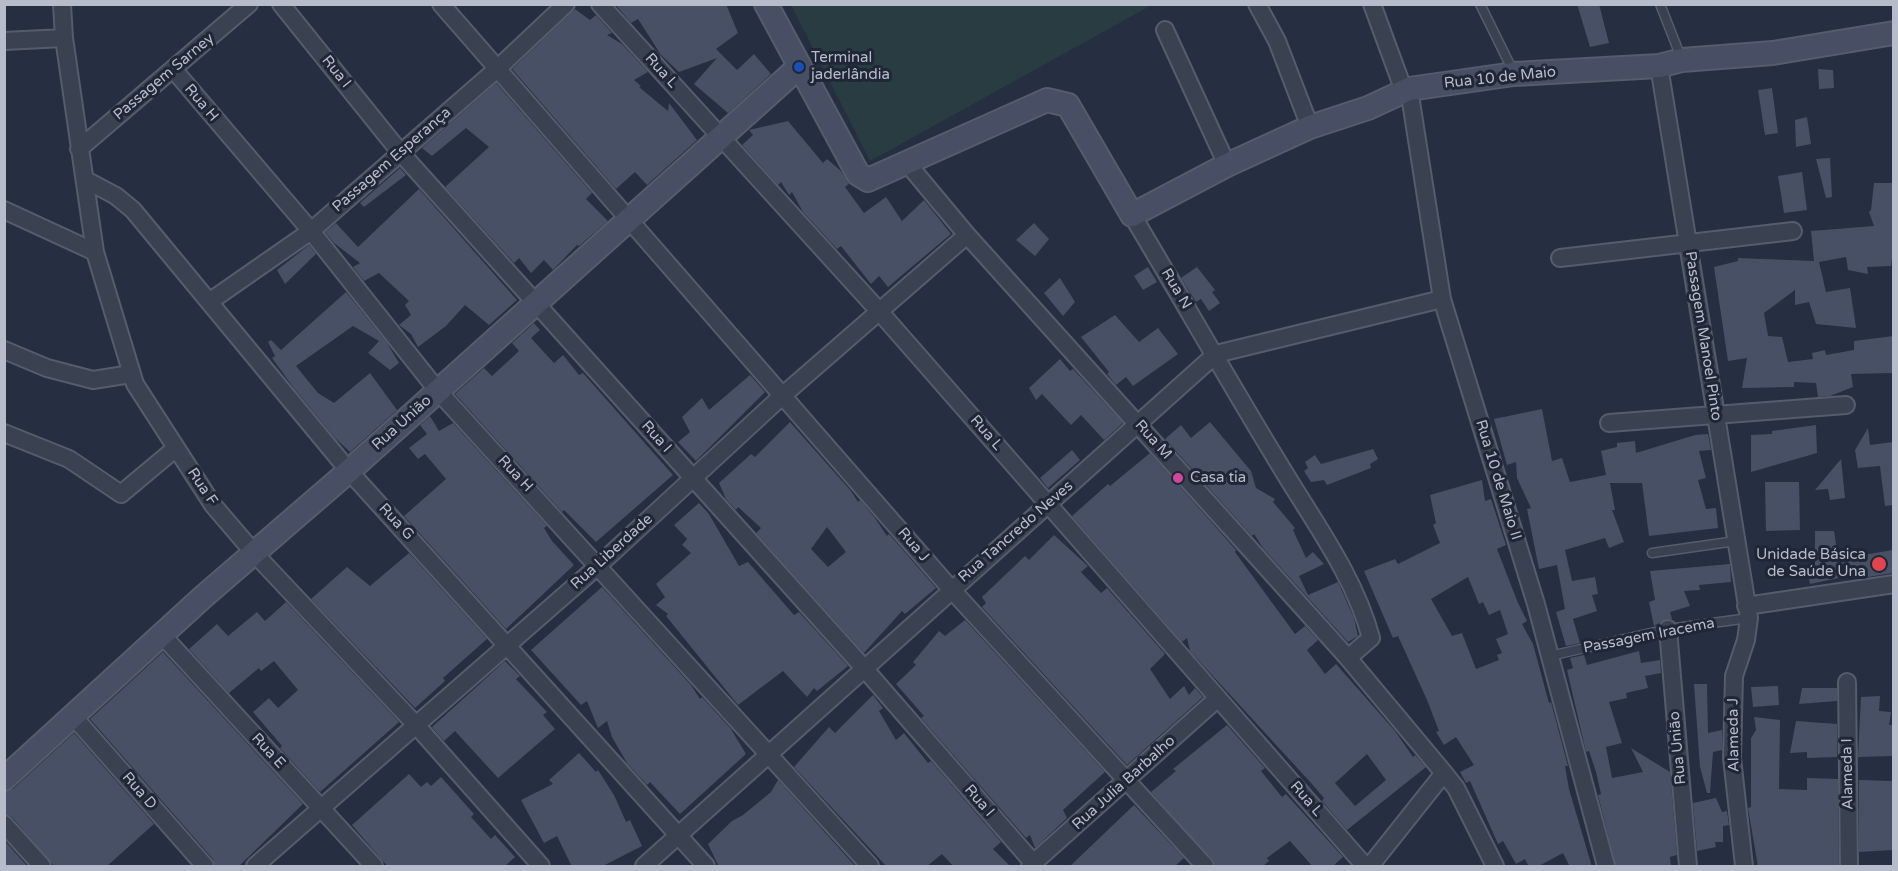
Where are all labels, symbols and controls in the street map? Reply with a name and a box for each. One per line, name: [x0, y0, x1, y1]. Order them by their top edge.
street label: Passagem Sarney: [110, 30, 218, 124]
place label: Terminal jaderlândia: [811, 49, 890, 84]
street label: Rua L: [641, 50, 681, 92]
street label: Rua I: [318, 52, 354, 92]
marker: Terminal jaderlândia: [792, 60, 806, 74]
street label: Rua 10 de Maio: [1443, 63, 1557, 93]
street label: Rua H: [180, 81, 222, 125]
street label: Passagem Esperança: [329, 104, 455, 216]
street label: Passagem Manoel Pinto: [1681, 250, 1725, 422]
street label: Rua N: [1157, 265, 1195, 313]
street label: Rua União: [369, 392, 435, 454]
street label: Rua L: [966, 412, 1006, 454]
street label: Rua I: [637, 417, 675, 457]
street label: Rua M: [1131, 417, 1175, 463]
street label: Rua 10 de Maio II: [1471, 418, 1525, 542]
street label: Rua H: [494, 452, 536, 496]
street label: Rua F: [183, 465, 221, 509]
place label: Casa tia: [1190, 469, 1246, 487]
marker: Casa tia: [1171, 471, 1185, 485]
street label: Rua Tancredo Neves: [955, 477, 1077, 587]
street label: Rua G: [375, 500, 417, 544]
street label: Rua Liberdade: [567, 511, 657, 593]
street label: Rua J: [893, 524, 933, 566]
place label: Unidade Básica de Saúde Una: [1756, 546, 1866, 581]
marker: Unidade Básica de Saúde Una: [1870, 555, 1888, 573]
street label: Passagem Iracema: [1582, 614, 1716, 658]
street label: Alameda J: [1724, 698, 1744, 772]
street label: Rua União: [1666, 711, 1690, 785]
street label: Rua E: [247, 730, 289, 772]
street label: Rua Julia Barbalho: [1069, 732, 1179, 834]
street label: Alameda I: [1838, 738, 1858, 810]
street label: Rua D: [118, 769, 160, 813]
street label: Rua L: [1286, 778, 1326, 820]
street label: Rua I: [960, 781, 998, 821]

